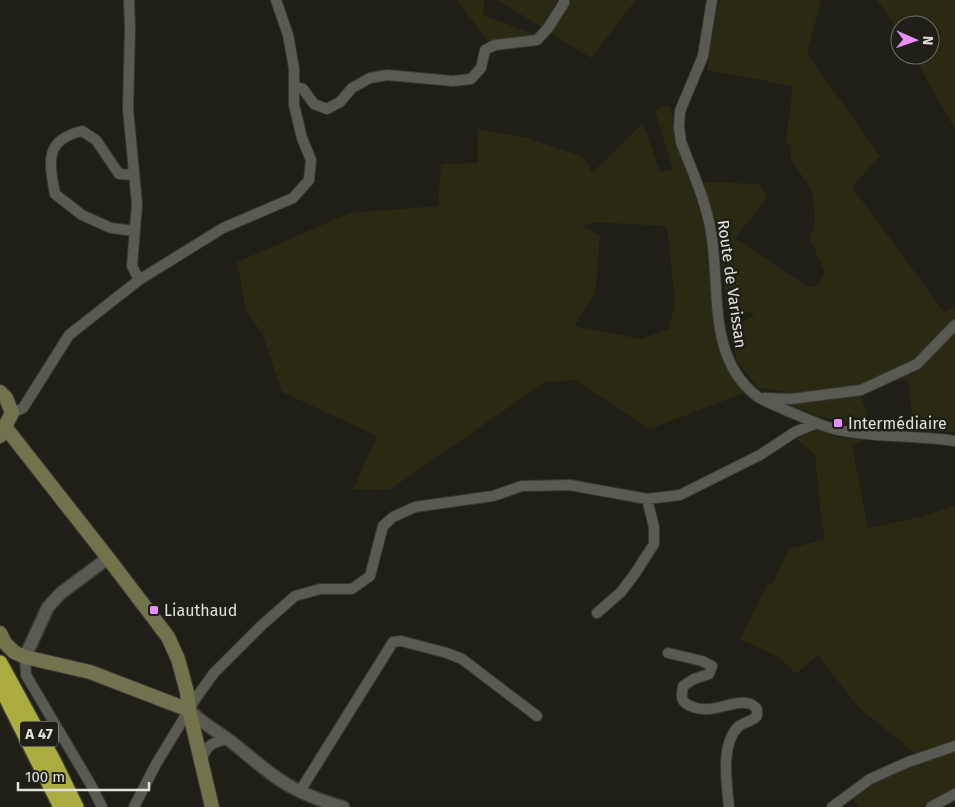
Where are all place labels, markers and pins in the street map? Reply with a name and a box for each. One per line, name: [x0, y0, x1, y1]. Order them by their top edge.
place label: Intermédiaire: [848, 414, 947, 433]
marker: Intermédiaire: [832, 417, 844, 429]
place label: Liauthaud: [164, 601, 237, 620]
marker: Liauthaud: [148, 604, 160, 616]

